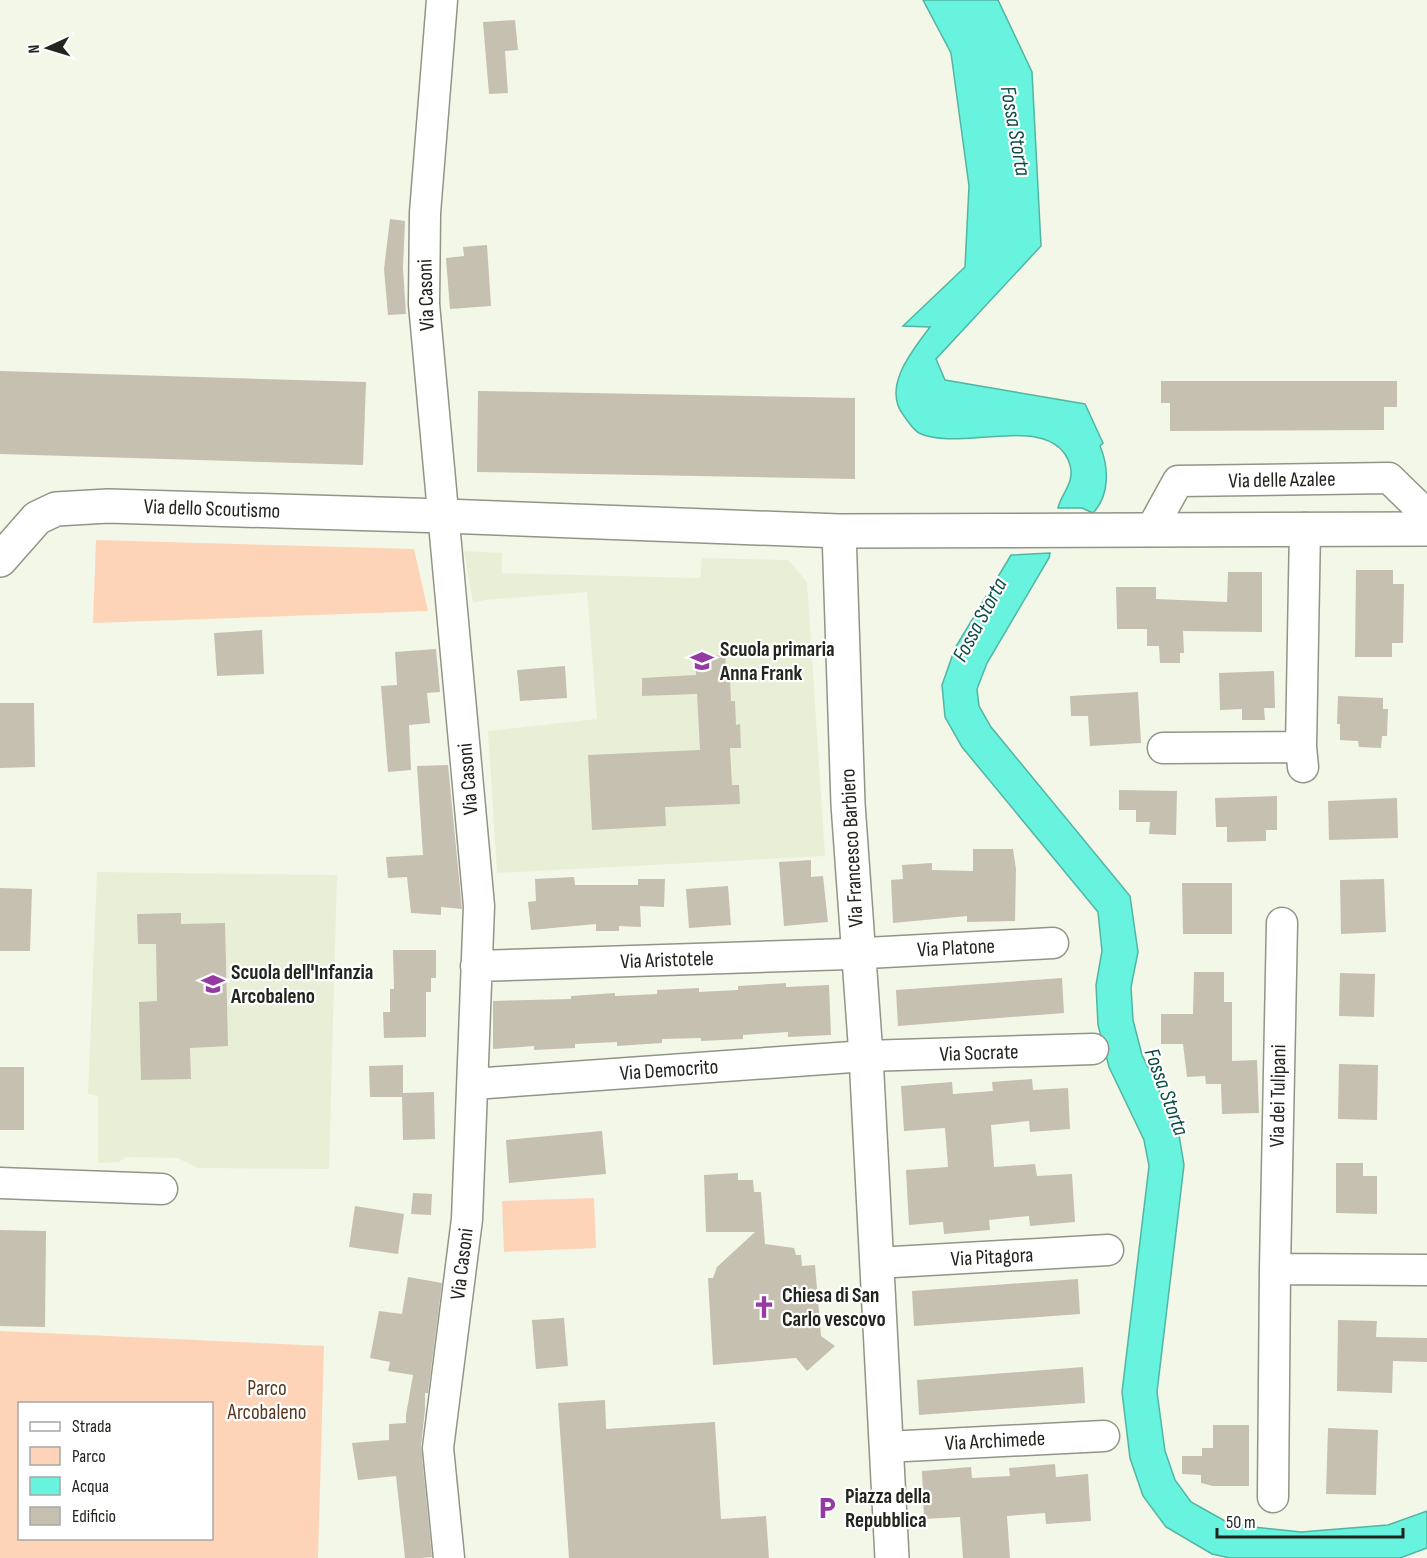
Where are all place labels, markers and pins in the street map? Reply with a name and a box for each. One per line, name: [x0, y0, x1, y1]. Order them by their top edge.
place label: Scuola primaria Anna Frank: [719, 637, 834, 686]
school or university icon: Scuola primaria Anna Frank: [689, 648, 715, 674]
place label: Scuola dell'Infanzia Arcobaleno: [230, 960, 373, 1009]
school or university icon: Scuola dell'Infanzia Arcobaleno: [200, 971, 226, 997]
place label: Chiesa di San Carlo vescovo: [782, 1283, 886, 1332]
church icon: Chiesa di San Carlo vescovo: [751, 1294, 777, 1320]
place label: Piazza della Repubblica: [845, 1484, 931, 1533]
parking icon: Piazza della Repubblica: [814, 1495, 840, 1521]

